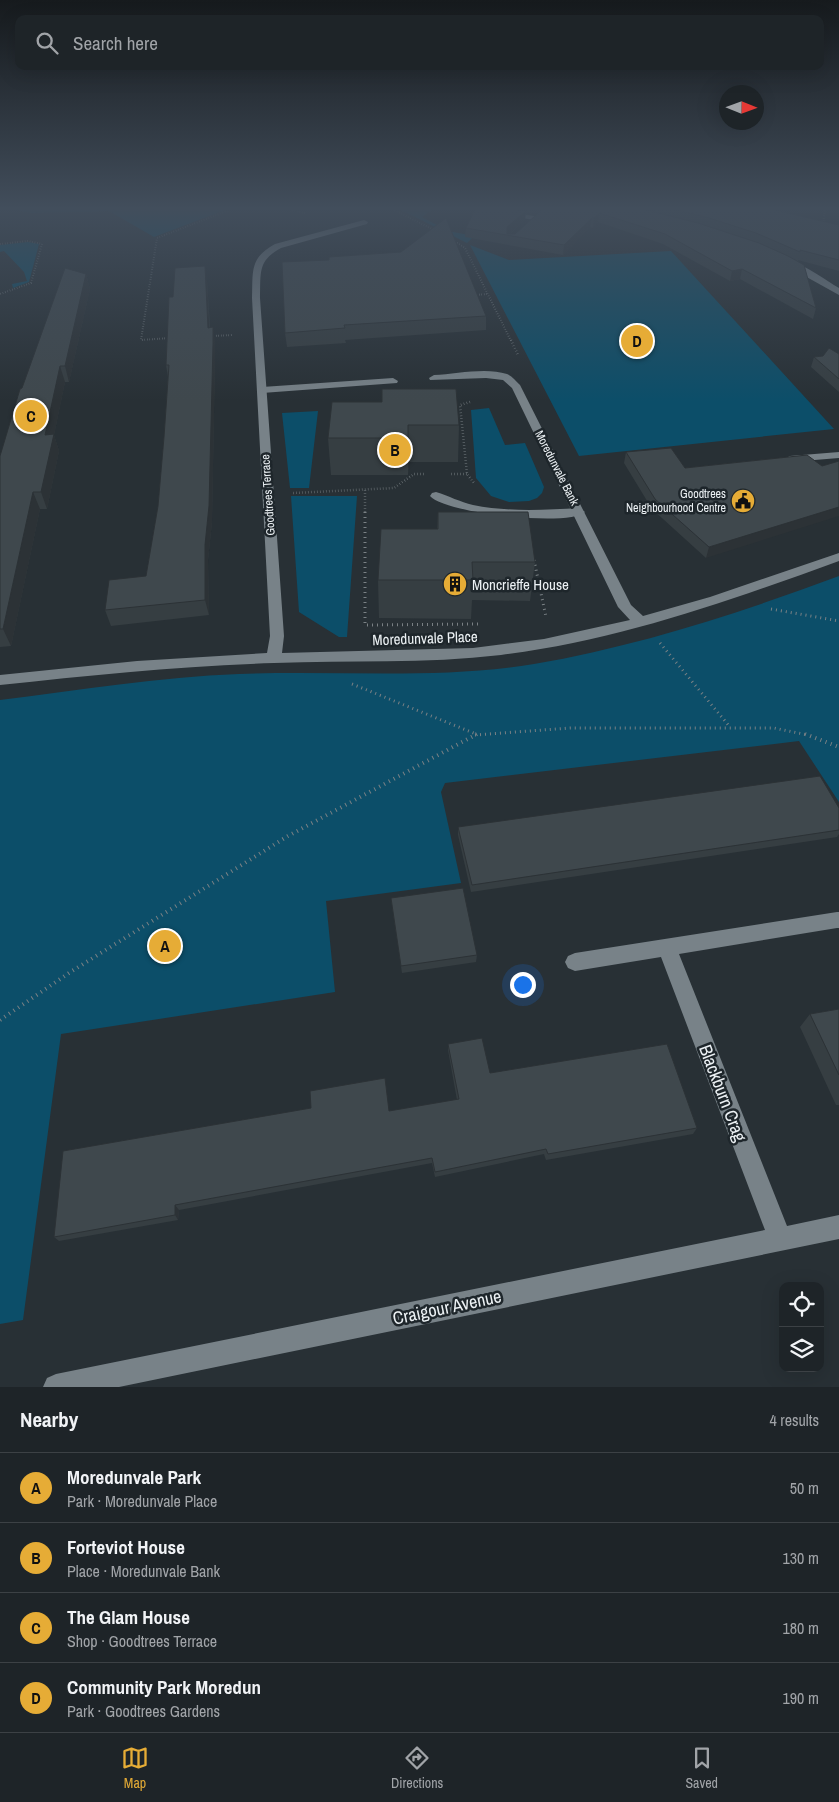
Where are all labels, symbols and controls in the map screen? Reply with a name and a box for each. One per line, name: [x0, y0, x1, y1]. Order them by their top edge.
search box: [15, 15, 824, 70]
icon: search: [33, 29, 61, 57]
text: Search here: [73, 30, 158, 56]
north arrow: [719, 85, 764, 130]
pin: D: [621, 322, 653, 360]
pin: C: [15, 397, 47, 435]
street label: Moredunvale Bank: [531, 428, 583, 508]
pin: B: [379, 431, 411, 469]
street label: Goodtrees Terrace: [257, 454, 279, 536]
place label: Goodtrees Neighbourhood Centre: [626, 486, 726, 516]
public building icon: Goodtrees Neighbourhood Centre: [730, 488, 756, 514]
building icon: Moncrieffe House: [442, 571, 468, 597]
place label: Moncrieffe House: [472, 574, 569, 595]
street label: Moredunvale Place: [372, 626, 478, 650]
pin: A: [149, 927, 181, 965]
your location: [510, 972, 536, 998]
street label: Blackburn Crag: [693, 1041, 753, 1146]
map controls: [779, 1282, 824, 1372]
button: locate: [779, 1282, 824, 1327]
street label: Craigour Avenue: [390, 1283, 504, 1331]
button: layers: [779, 1327, 824, 1372]
text: Nearby: [20, 1405, 78, 1434]
text: 4 results: [769, 1409, 819, 1431]
text: Moredunvale Park: [67, 1464, 201, 1490]
text: A: [31, 1477, 41, 1499]
text: 50 m: [790, 1477, 819, 1499]
text: Park · Moredunvale Place: [67, 1490, 217, 1512]
text: Forteviot House: [67, 1534, 185, 1560]
text: B: [31, 1547, 41, 1569]
text: 130 m: [783, 1547, 819, 1569]
text: Place · Moredunvale Bank: [67, 1560, 220, 1582]
text: The Glam House: [67, 1604, 190, 1630]
text: C: [31, 1617, 41, 1639]
text: 180 m: [783, 1617, 819, 1639]
text: Shop · Goodtrees Terrace: [67, 1630, 217, 1652]
text: Community Park Moredun: [67, 1674, 261, 1700]
text: D: [31, 1687, 41, 1709]
text: 190 m: [783, 1687, 819, 1709]
text: Park · Goodtrees Gardens: [67, 1700, 220, 1722]
tab: Map: [121, 1744, 149, 1792]
tab: Directions: [391, 1744, 443, 1792]
tab: Saved: [685, 1744, 718, 1792]

